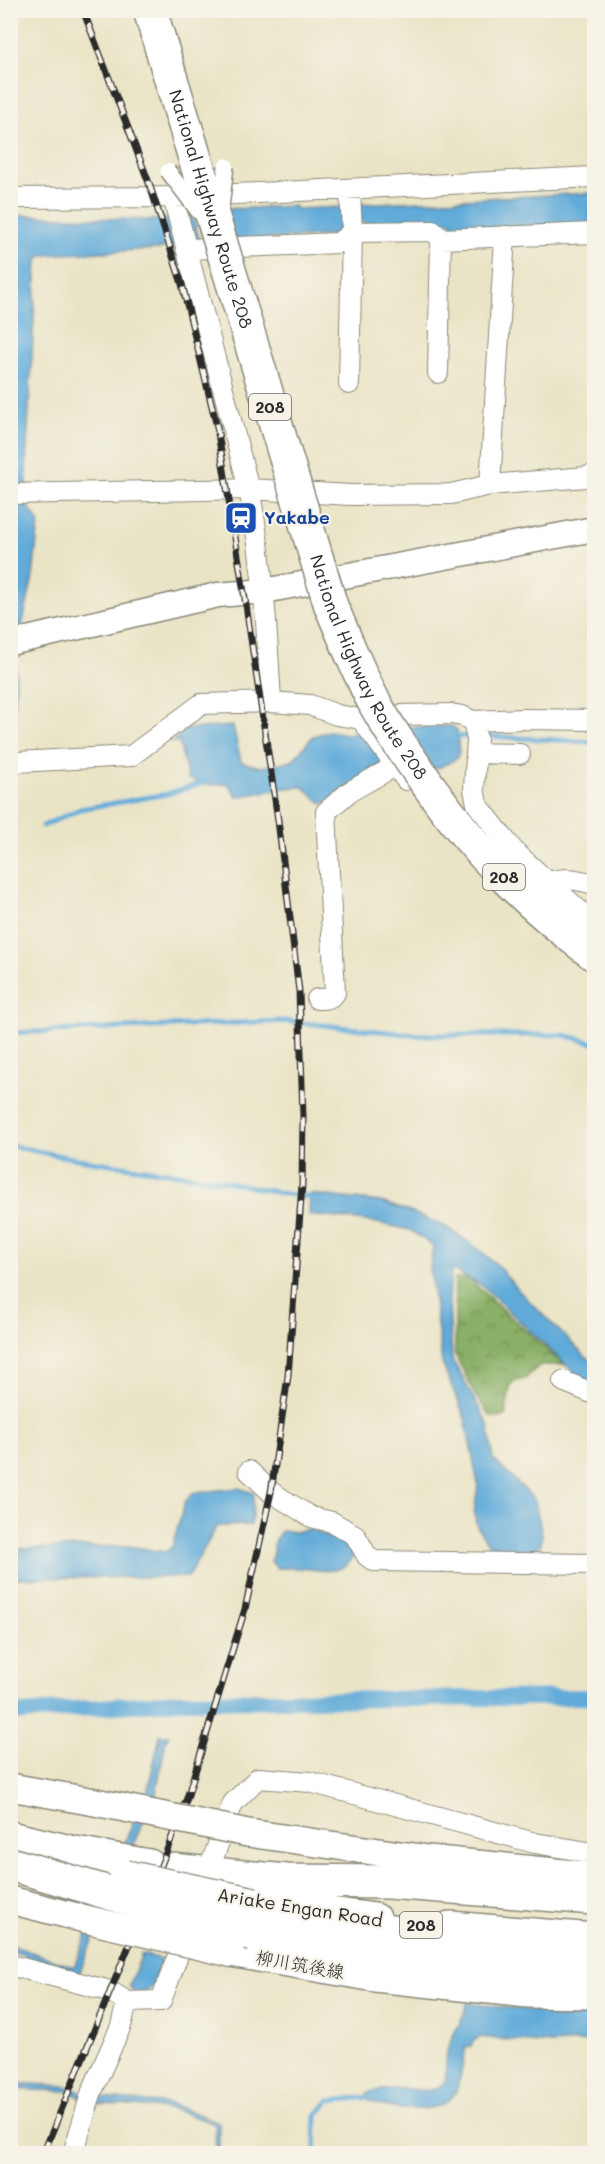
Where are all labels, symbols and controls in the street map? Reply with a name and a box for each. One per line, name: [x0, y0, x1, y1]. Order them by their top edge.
street label: National Highway Route 208: [164, 86, 259, 331]
road number: 208: [249, 394, 291, 420]
station icon: Yakabe: [223, 500, 259, 536]
place label: Yakabe: [264, 505, 330, 529]
street label: National Highway Route 208: [305, 551, 434, 784]
road number: 208: [483, 864, 525, 890]
street label: Ariake Engan Road: [216, 1882, 385, 1932]
road number: 208: [400, 1912, 442, 1938]
street label: 柳川筑後線: [254, 1944, 347, 1984]

